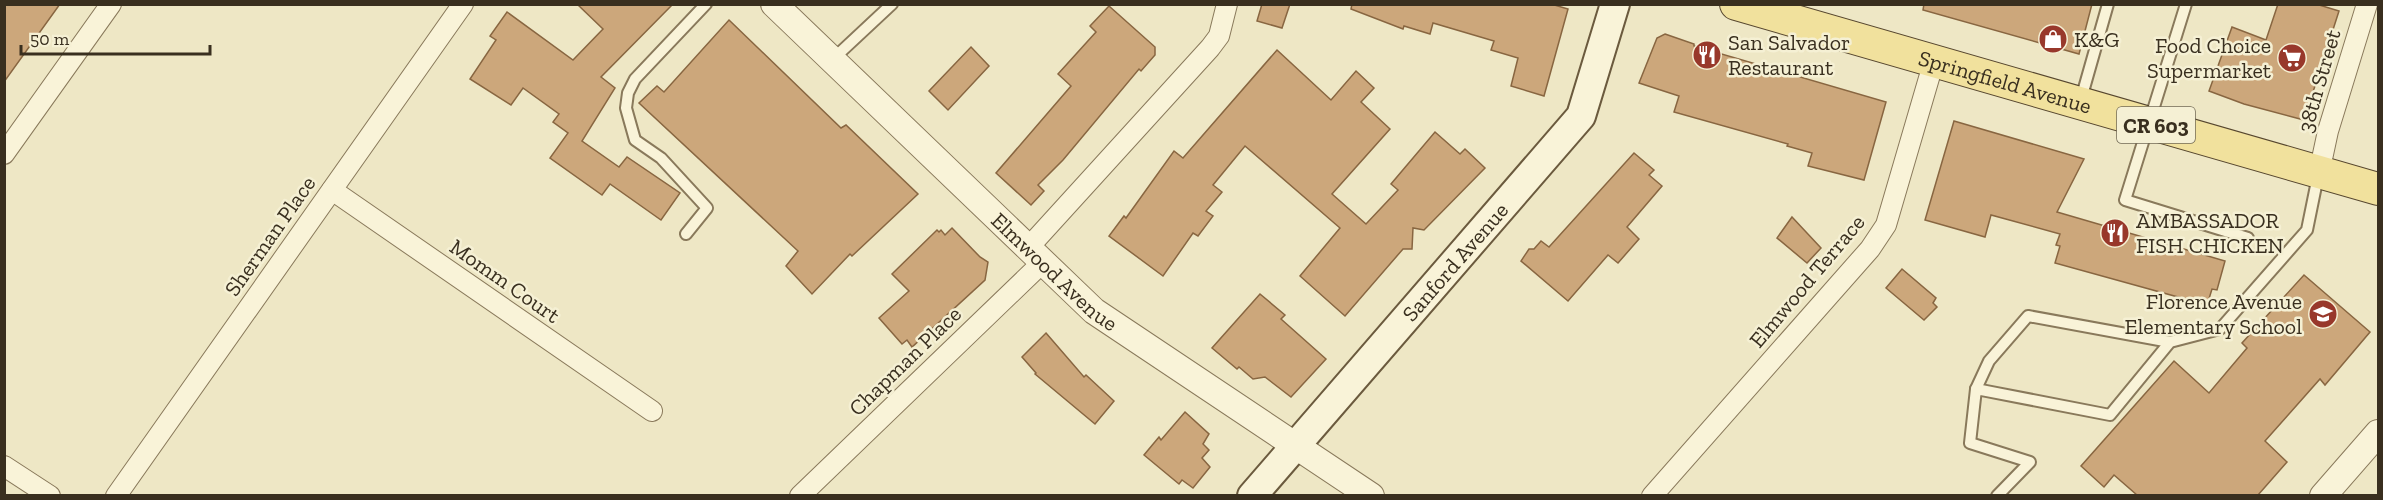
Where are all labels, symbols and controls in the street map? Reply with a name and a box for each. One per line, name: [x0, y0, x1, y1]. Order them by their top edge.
scale bar: [21, 18, 210, 56]
shop icon: K&G: [2037, 23, 2069, 55]
place label: K&G: [2074, 26, 2119, 53]
street label: 38th Street: [2291, 26, 2347, 136]
text: 50 m: [30, 28, 70, 50]
place label: San Salvador Restaurant: [1728, 29, 1850, 81]
place label: Food Choice Supermarket: [2147, 32, 2272, 84]
restaurant icon: San Salvador Restaurant: [1691, 39, 1723, 71]
supermarket icon: Food Choice Supermarket: [2276, 42, 2308, 74]
street label: Springfield Avenue: [1915, 44, 2095, 119]
road number: CR 603: [2117, 107, 2195, 143]
street label: Sherman Place: [219, 171, 321, 301]
street label: Sanford Avenue: [1396, 197, 1514, 327]
street label: Elmwood Avenue: [986, 207, 1123, 337]
place label: AMBASSADOR FISH CHICKEN: [2136, 207, 2284, 259]
street label: Elmwood Terrace: [1743, 209, 1871, 353]
restaurant icon: AMBASSADOR FISH CHICKEN: [2099, 217, 2131, 249]
street label: Momm Court: [445, 233, 566, 329]
place label: Florence Avenue Elementary School: [2125, 288, 2302, 340]
school or university icon: Florence Avenue Elementary School: [2307, 298, 2339, 330]
street label: Chapman Place: [843, 301, 967, 421]

